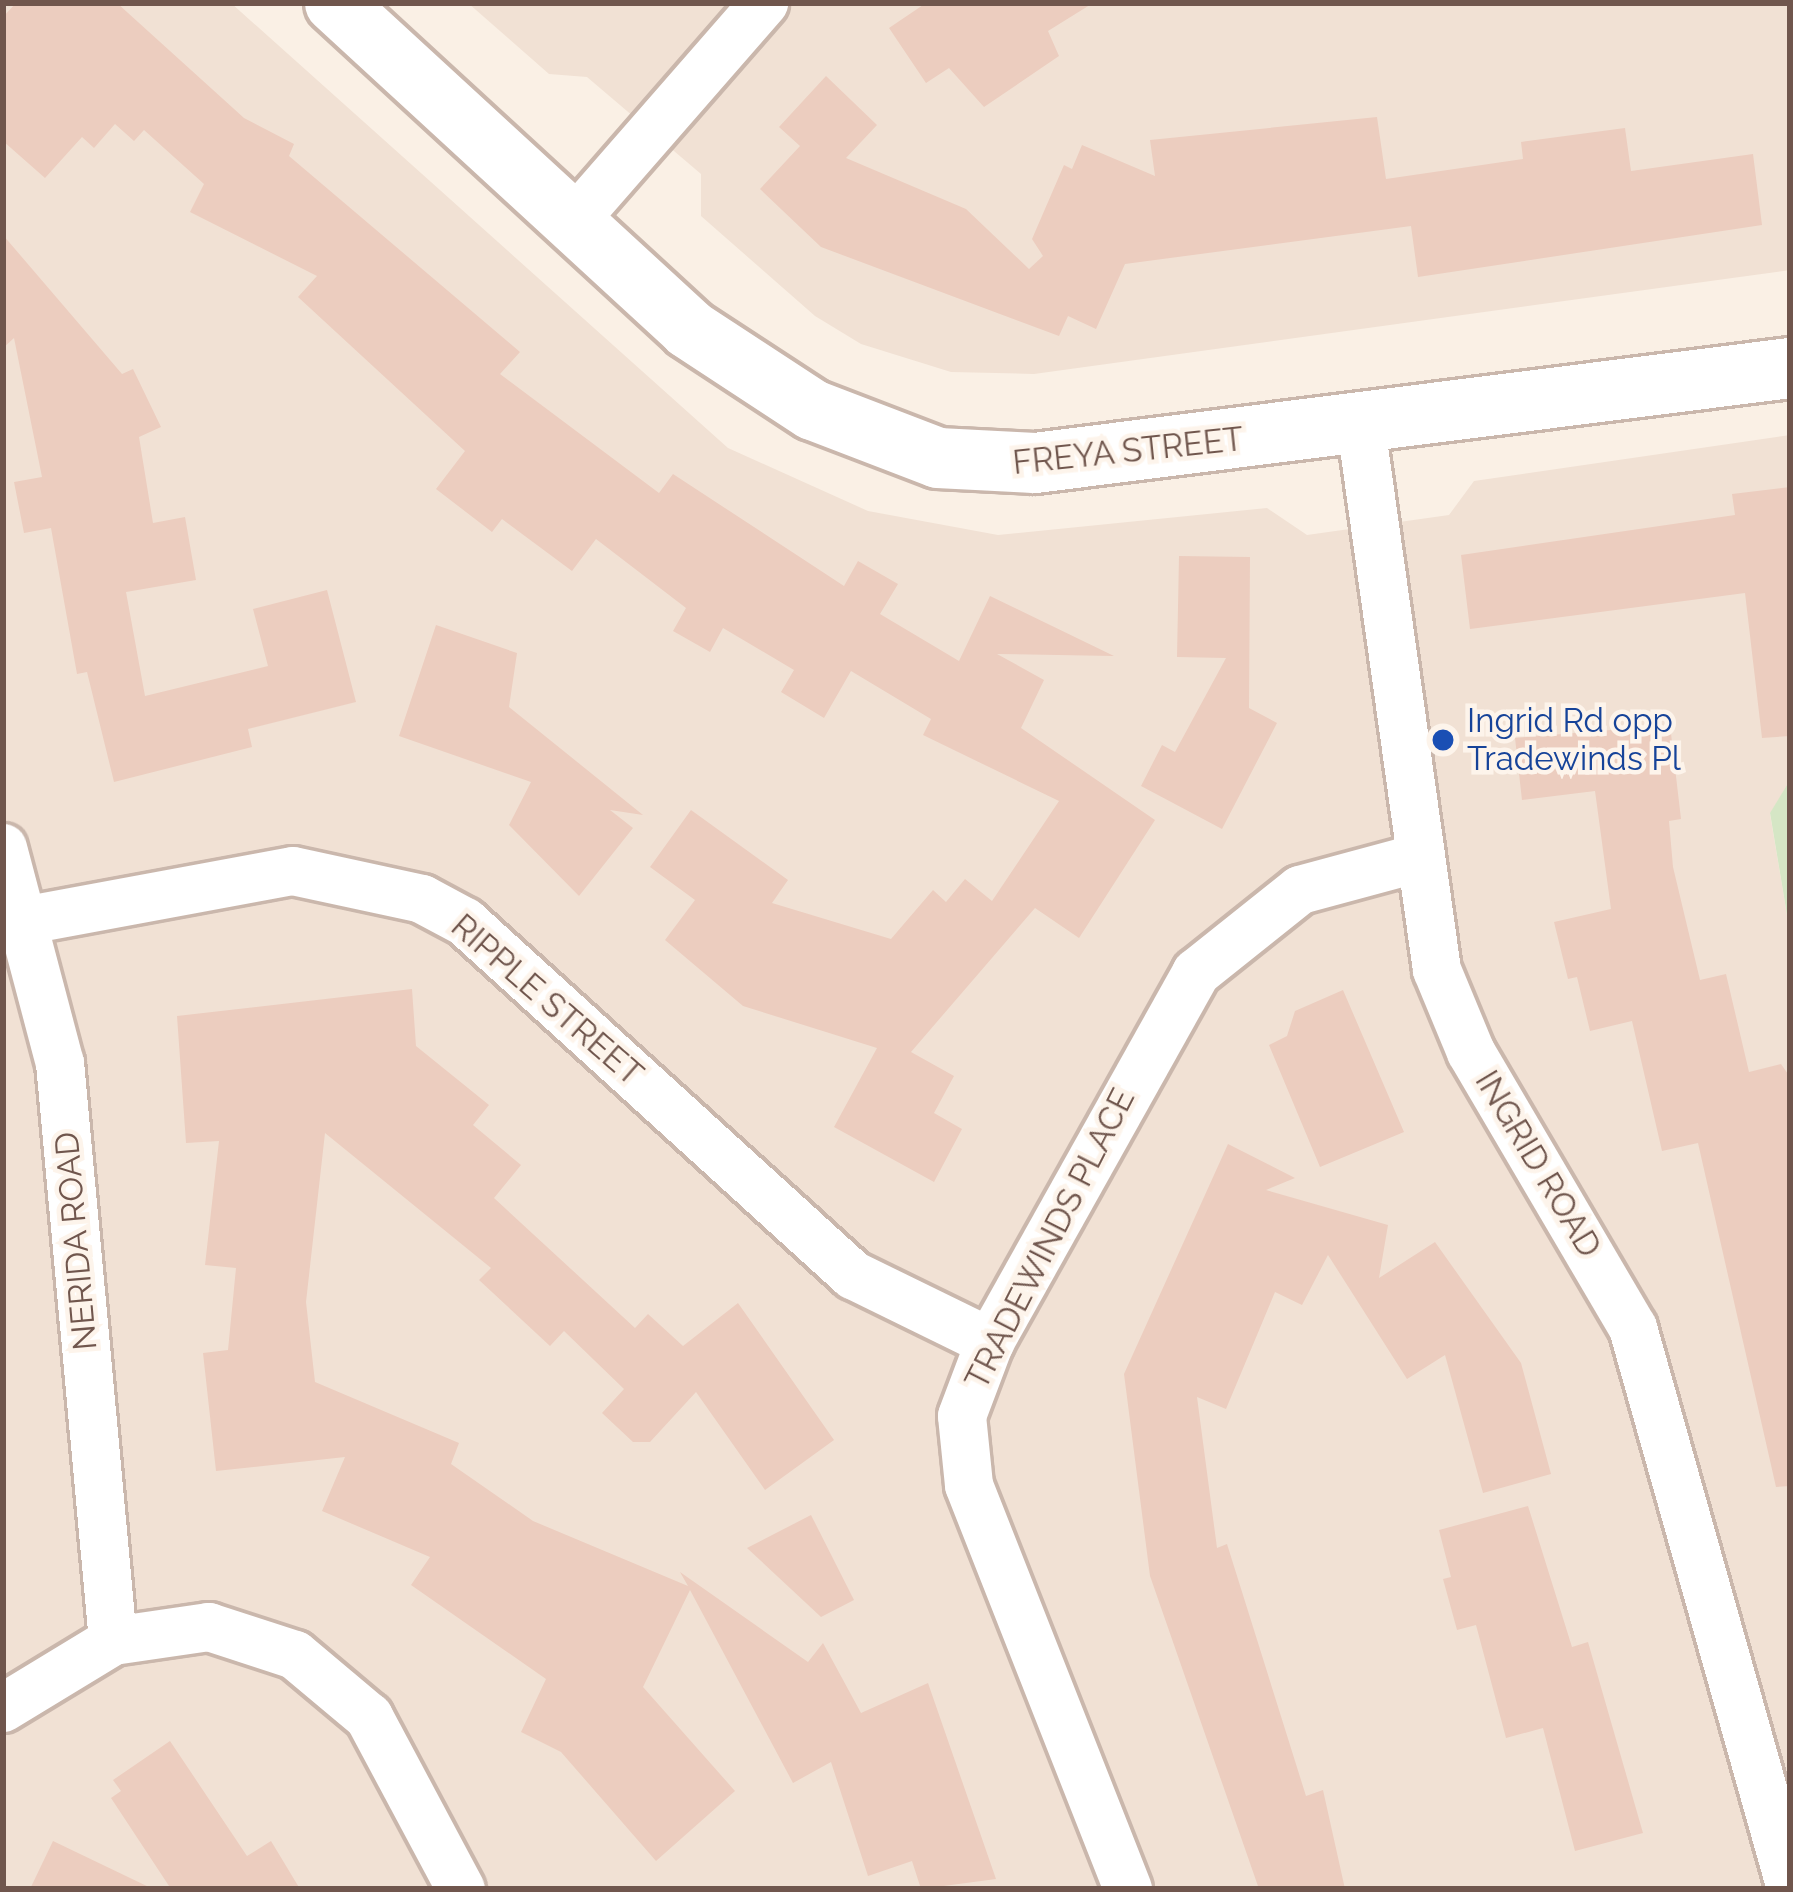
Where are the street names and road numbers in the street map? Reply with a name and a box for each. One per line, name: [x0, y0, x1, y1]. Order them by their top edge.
street label: FREYA STREET: [1010, 419, 1246, 483]
street label: RIPPLE STREET: [443, 906, 651, 1094]
street label: INGRID ROAD: [1467, 1064, 1609, 1264]
street label: TRADEWINDS PLACE: [957, 1082, 1143, 1396]
street label: NERIDA ROAD: [47, 1130, 105, 1352]

